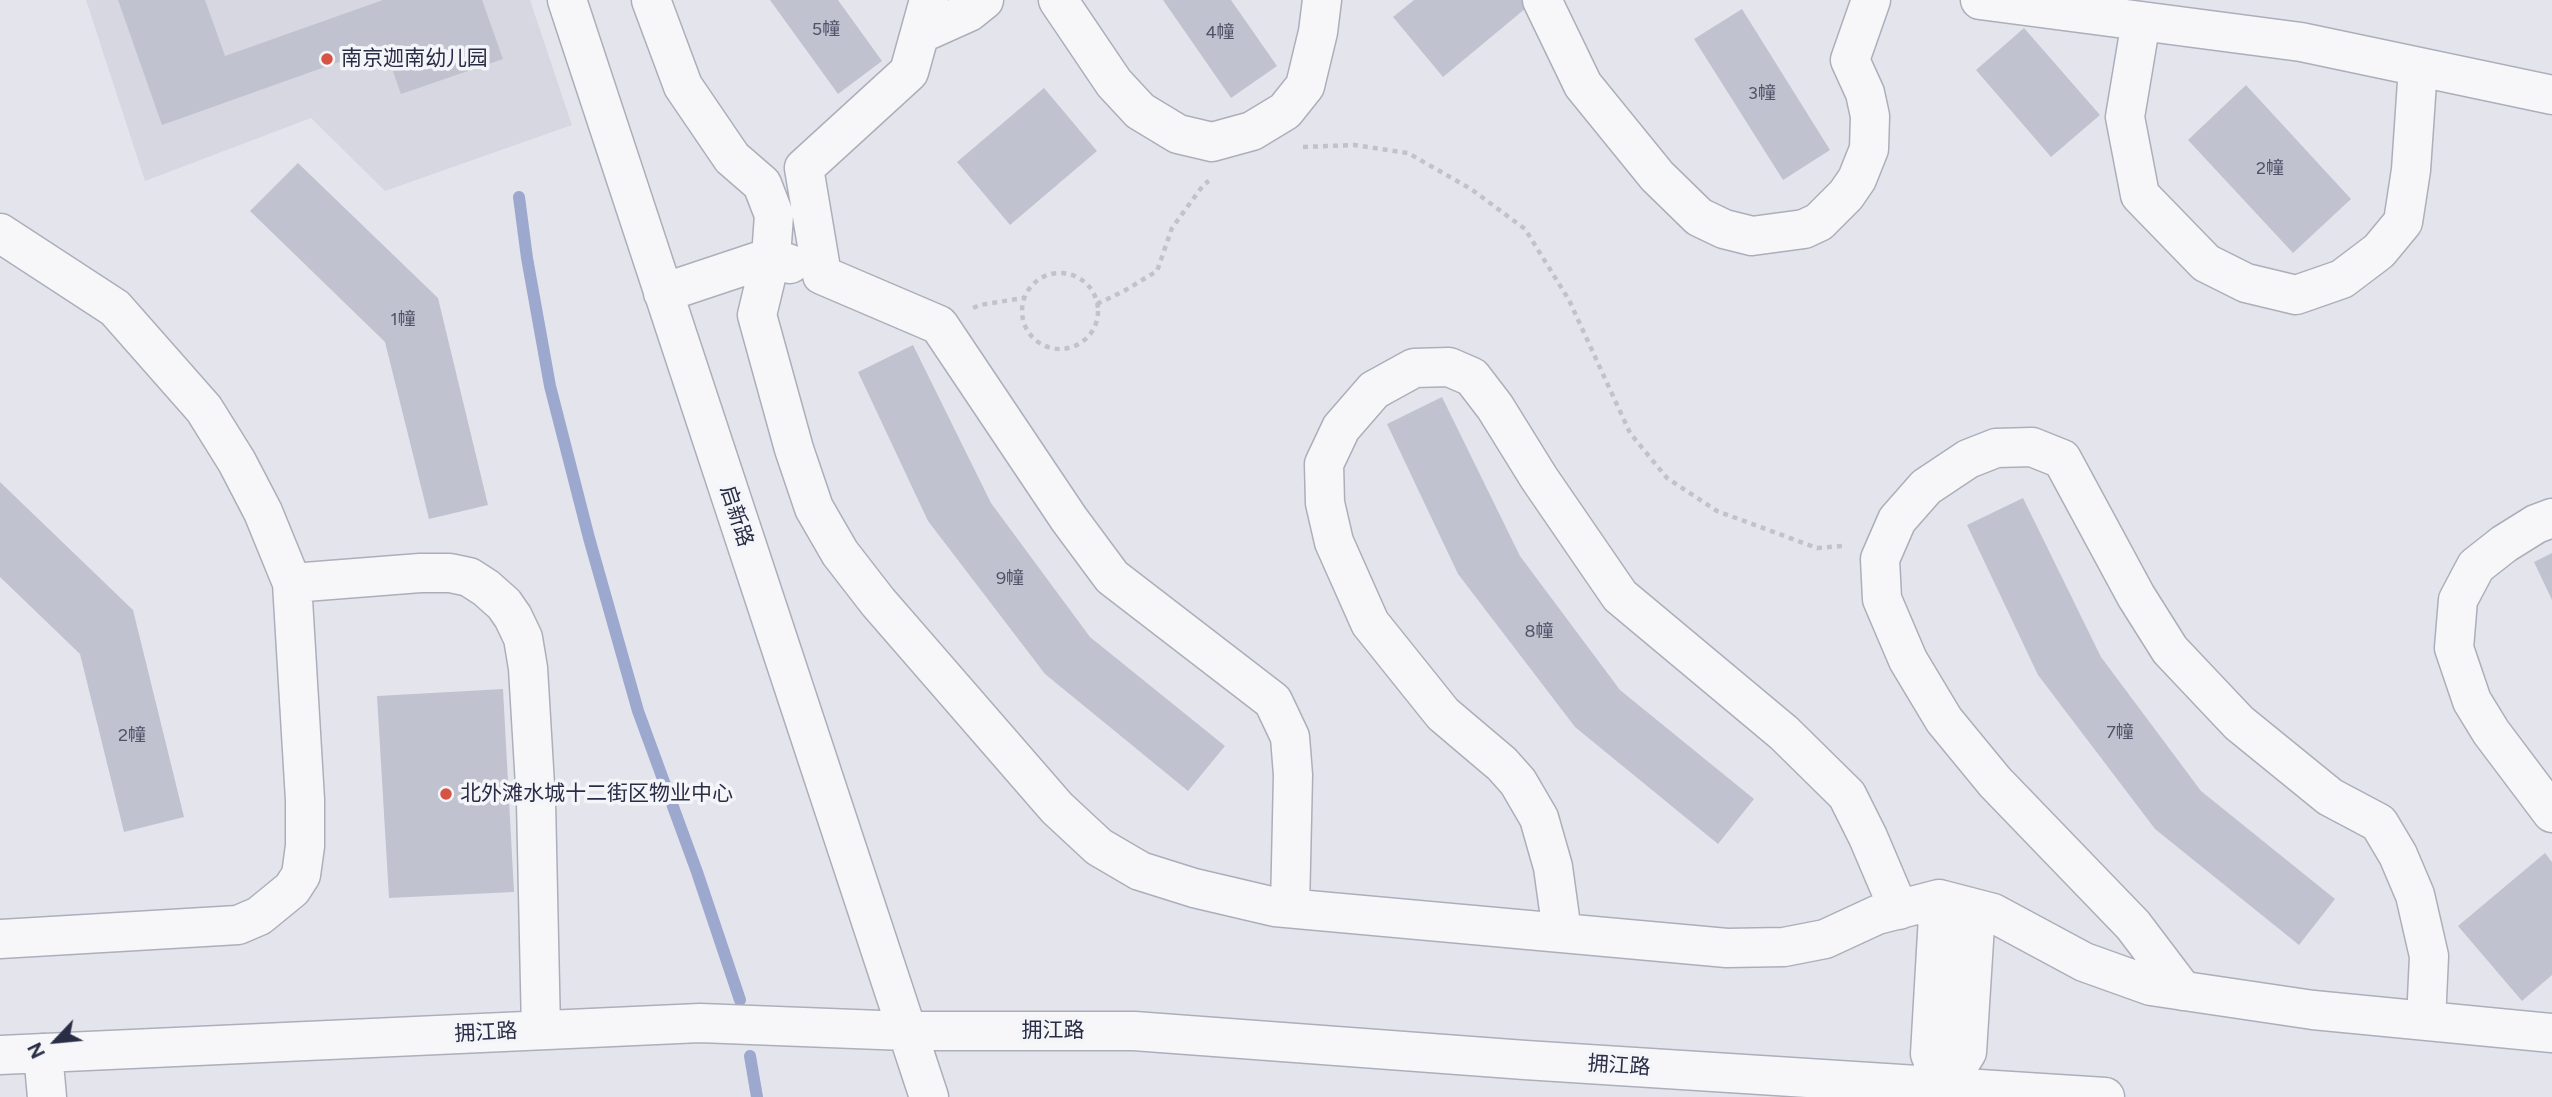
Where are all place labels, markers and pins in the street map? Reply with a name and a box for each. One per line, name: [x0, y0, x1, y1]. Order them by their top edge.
place label: 南京迦南幼儿园: [341, 46, 488, 72]
marker: 南京迦南幼儿园: [319, 51, 335, 67]
place label: 北外滩水城十二街区物业中心: [460, 781, 733, 807]
marker: 北外滩水城十二街区物业中心: [438, 786, 454, 802]

